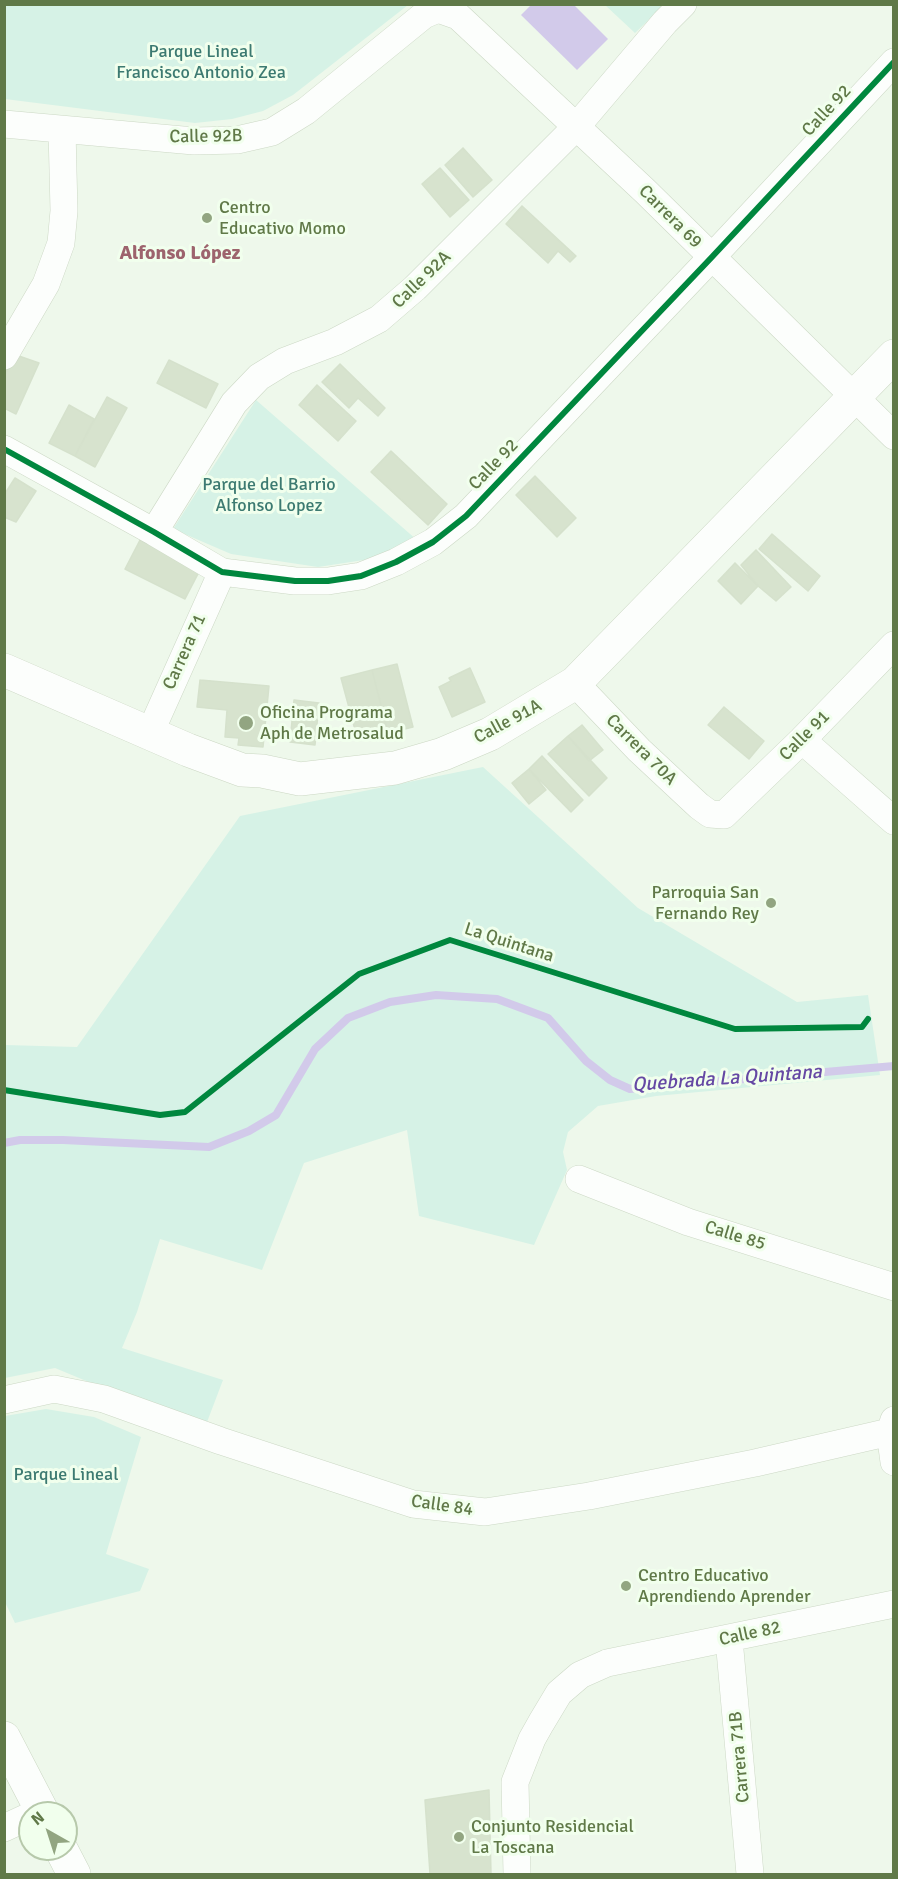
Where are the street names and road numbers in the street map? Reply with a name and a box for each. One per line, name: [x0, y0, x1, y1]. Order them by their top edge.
street label: Calle 92: [798, 81, 856, 141]
street label: Calle 92B: [169, 126, 243, 148]
street label: Carrera 69: [634, 181, 706, 253]
street label: Calle 92A: [388, 247, 456, 313]
street label: Calle 92: [465, 435, 523, 495]
street label: Carrera 71: [159, 611, 211, 693]
street label: Calle 91A: [470, 695, 546, 749]
street label: Calle 91: [775, 706, 835, 766]
street label: Carrera 70A: [601, 710, 681, 790]
street label: La Quintana: [461, 918, 557, 968]
street label: Calle 85: [702, 1217, 768, 1255]
street label: Calle 84: [410, 1491, 474, 1521]
street label: Calle 82: [717, 1617, 783, 1651]
street label: Carrera 71B: [725, 1710, 755, 1804]

